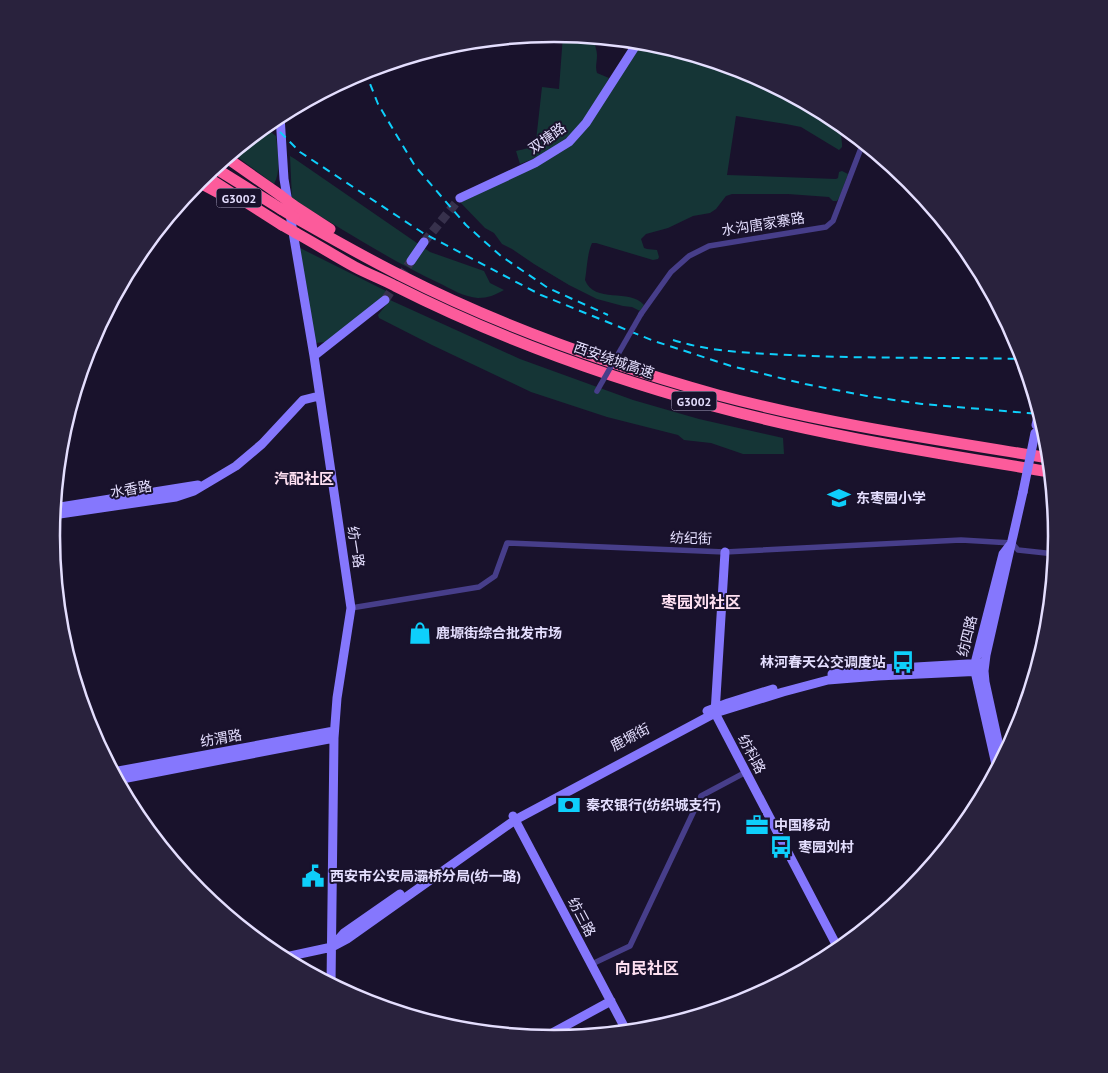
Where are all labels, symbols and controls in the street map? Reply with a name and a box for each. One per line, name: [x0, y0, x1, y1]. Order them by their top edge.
street label: 双塘路: [525, 119, 569, 157]
road number: G3002: [216, 188, 262, 208]
street label: 水沟唐家寨路: [720, 209, 806, 239]
street label: 西安绕城高速: [571, 338, 657, 382]
road number: G3002: [672, 392, 716, 411]
district label: 汽配社区: [274, 469, 334, 488]
street label: 水香路: [109, 477, 153, 501]
school or university icon: 东枣园小学: [826, 485, 852, 511]
place label: 东枣园小学: [856, 489, 926, 507]
street label: 纺一路: [344, 525, 368, 569]
street label: 纺纪街: [670, 528, 712, 548]
district label: 枣园刘社区: [661, 592, 741, 612]
street label: 纺四路: [953, 613, 981, 659]
shop icon: 鹿塬街综合批发市场: [407, 620, 433, 646]
place label: 鹿塬街综合批发市场: [436, 624, 562, 642]
bus stop icon: 林河春天公交调度站: [890, 649, 916, 675]
place label: 林河春天公交调度站: [760, 653, 886, 671]
street label: 鹿塬街: [607, 719, 653, 755]
street label: 纺渭路: [199, 725, 243, 751]
street label: 纺科路: [734, 731, 770, 777]
bank icon: 秦农银行(纺织城支行): [556, 792, 582, 818]
place label: 秦农银行(纺织城支行): [586, 796, 721, 814]
office icon: 中国移动: [744, 812, 770, 838]
place label: 中国移动: [774, 816, 830, 834]
bus stop icon: 枣园刘村: [768, 834, 794, 860]
place label: 枣园刘村: [798, 838, 854, 856]
public building icon: 西安市公安局灞桥分局(纺一路): [300, 863, 326, 889]
place label: 西安市公安局灞桥分局(纺一路): [330, 867, 521, 885]
street label: 纺三路: [564, 894, 600, 940]
district label: 向民社区: [615, 958, 679, 978]

